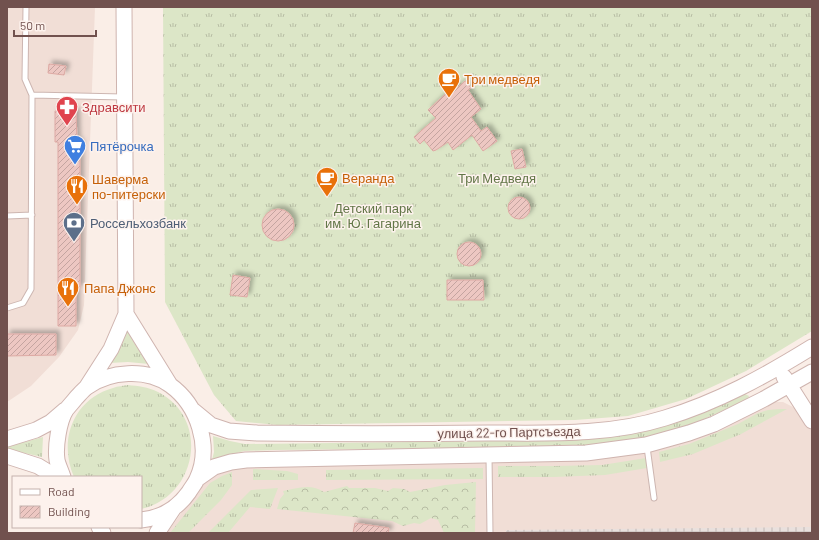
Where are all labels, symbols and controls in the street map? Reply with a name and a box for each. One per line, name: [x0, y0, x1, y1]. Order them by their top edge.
scale bar: [14, 12, 96, 38]
text: 50 m: [20, 18, 45, 32]
cafe icon: Три медведя: [436, 66, 462, 99]
place label: Три медведя: [464, 71, 540, 87]
pharmacy icon: Здравсити: [54, 94, 80, 127]
place label: Здравсити: [82, 99, 146, 115]
supermarket icon: Пятёрочка: [62, 133, 88, 166]
place label: Пятёрочка: [90, 138, 154, 154]
cafe icon: Веранда: [314, 165, 340, 198]
place label: Веранда: [342, 170, 395, 186]
park label: Три Медведя: [458, 170, 536, 186]
place label: Шаверма по-питерски: [92, 171, 165, 202]
restaurant icon: Шаверма по-питерски: [64, 173, 90, 206]
park label: Детский парк им. Ю. Гагарина: [325, 200, 422, 231]
bank icon: Россельхозбанк: [61, 210, 87, 243]
place label: Россельхозбанк: [90, 215, 186, 231]
restaurant icon: Папа Джонс: [55, 275, 81, 308]
place label: Папа Джонс: [84, 280, 156, 296]
street label: улица 22-го Партсъезда: [437, 423, 581, 441]
legend: [12, 476, 142, 528]
text: Road: [48, 484, 75, 498]
text: Building: [48, 504, 90, 518]

